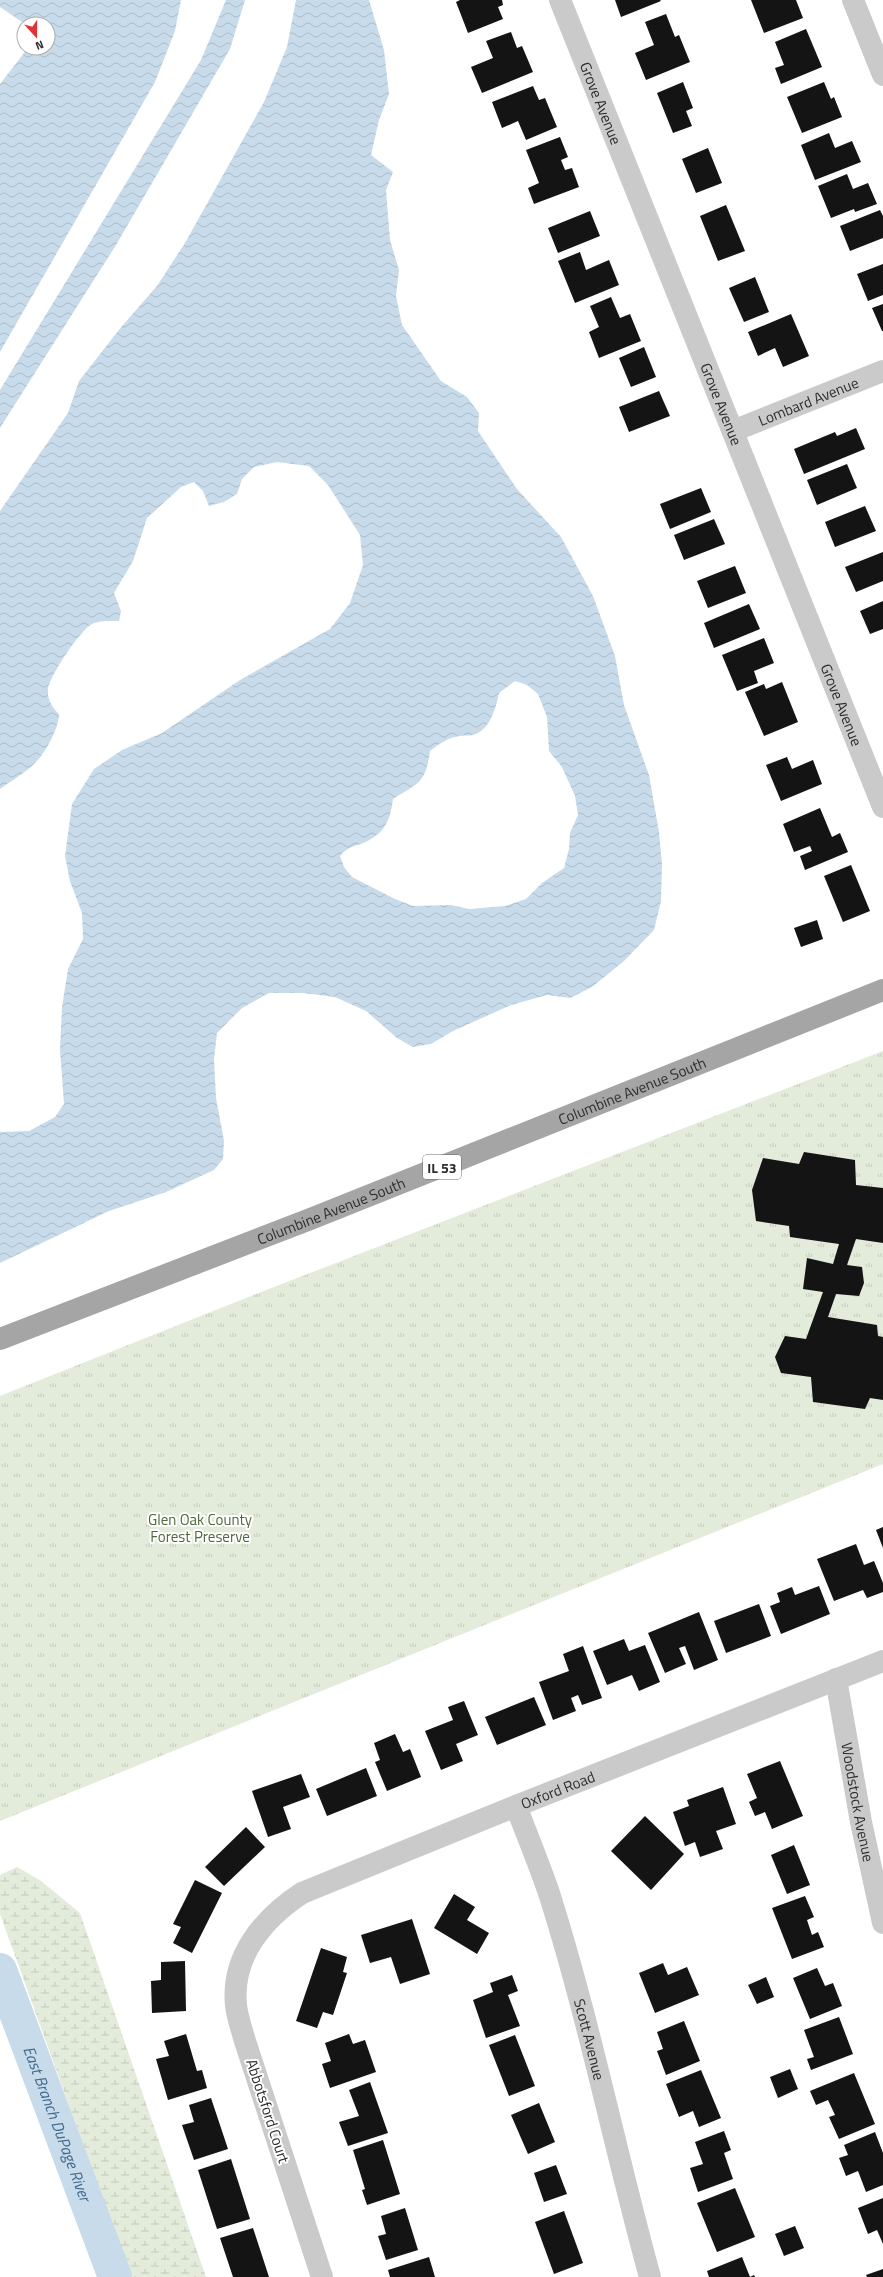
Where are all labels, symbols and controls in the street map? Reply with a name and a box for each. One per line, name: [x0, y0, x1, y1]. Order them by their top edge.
north arrow: [16, 16, 56, 56]
text: N: [33, 37, 46, 54]
street label: Grove Avenue: [574, 58, 628, 148]
street label: Grove Avenue: [695, 359, 748, 449]
street label: Lombard Avenue: [755, 371, 862, 431]
street label: Grove Avenue: [815, 660, 869, 749]
street label: Columbine Avenue South: [554, 1050, 709, 1130]
road number: IL 53: [423, 1155, 461, 1179]
street label: Columbine Avenue South: [253, 1171, 409, 1250]
park label: Glen Oak County Forest Preserve: [148, 1508, 252, 1548]
street label: Woodstock Avenue: [836, 1741, 881, 1864]
street label: Oxford Road: [517, 1765, 598, 1815]
street label: Scott Avenue: [568, 1996, 611, 2082]
water label: East Branch DuPage River: [17, 2042, 98, 2207]
street label: Abbotsford Court: [240, 2056, 296, 2167]

